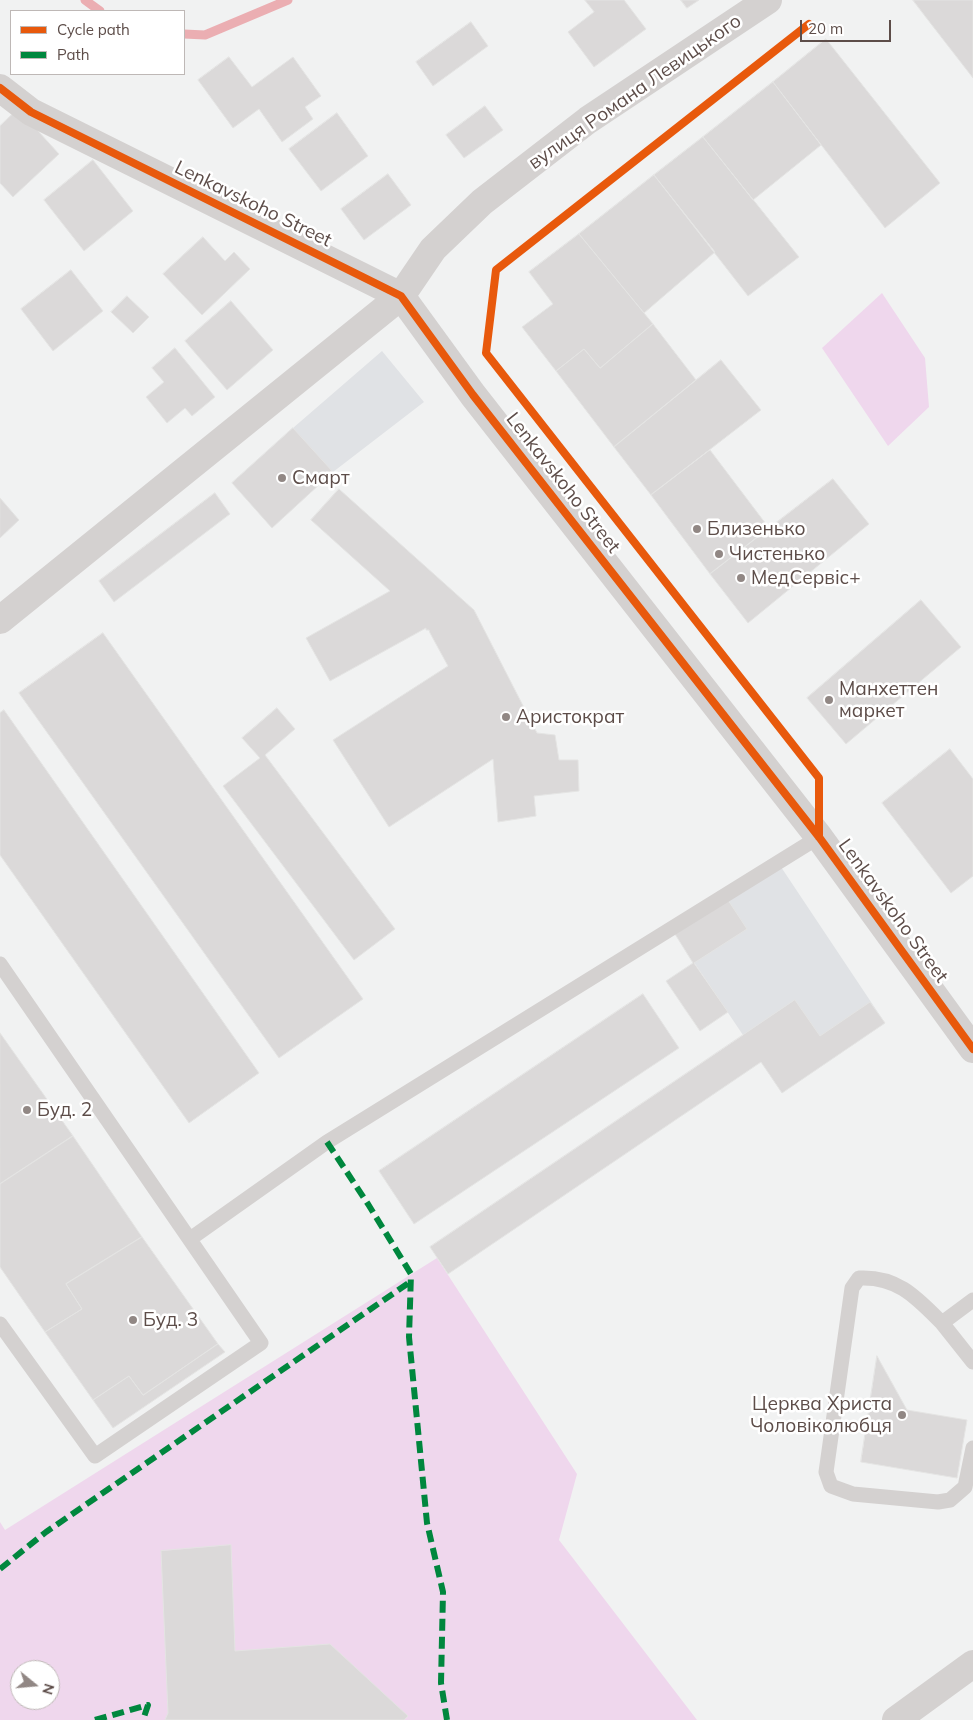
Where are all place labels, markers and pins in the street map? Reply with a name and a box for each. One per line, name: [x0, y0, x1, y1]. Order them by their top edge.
place label: Смарт: [292, 467, 350, 489]
marker: Смарт: [276, 472, 288, 484]
place label: Близенько: [707, 518, 806, 540]
marker: Близенько: [691, 523, 703, 535]
place label: Чистенько: [729, 543, 825, 565]
marker: Чистенько: [713, 548, 725, 560]
place label: МедСервіс+: [751, 567, 861, 589]
marker: МедСервіс+: [735, 572, 747, 584]
place label: Манхеттен маркет: [839, 678, 938, 722]
marker: Манхеттен маркет: [823, 694, 835, 706]
place label: Аристократ: [516, 706, 624, 728]
marker: Аристократ: [500, 711, 512, 723]
place label: Буд. 2: [37, 1099, 92, 1121]
marker: Буд. 2: [21, 1104, 33, 1116]
place label: Буд. 3: [143, 1309, 198, 1331]
marker: Буд. 3: [127, 1314, 139, 1326]
place label: Церква Христа Чоловіколюбця: [750, 1393, 892, 1437]
marker: Церква Христа Чоловіколюбця: [896, 1409, 908, 1421]

